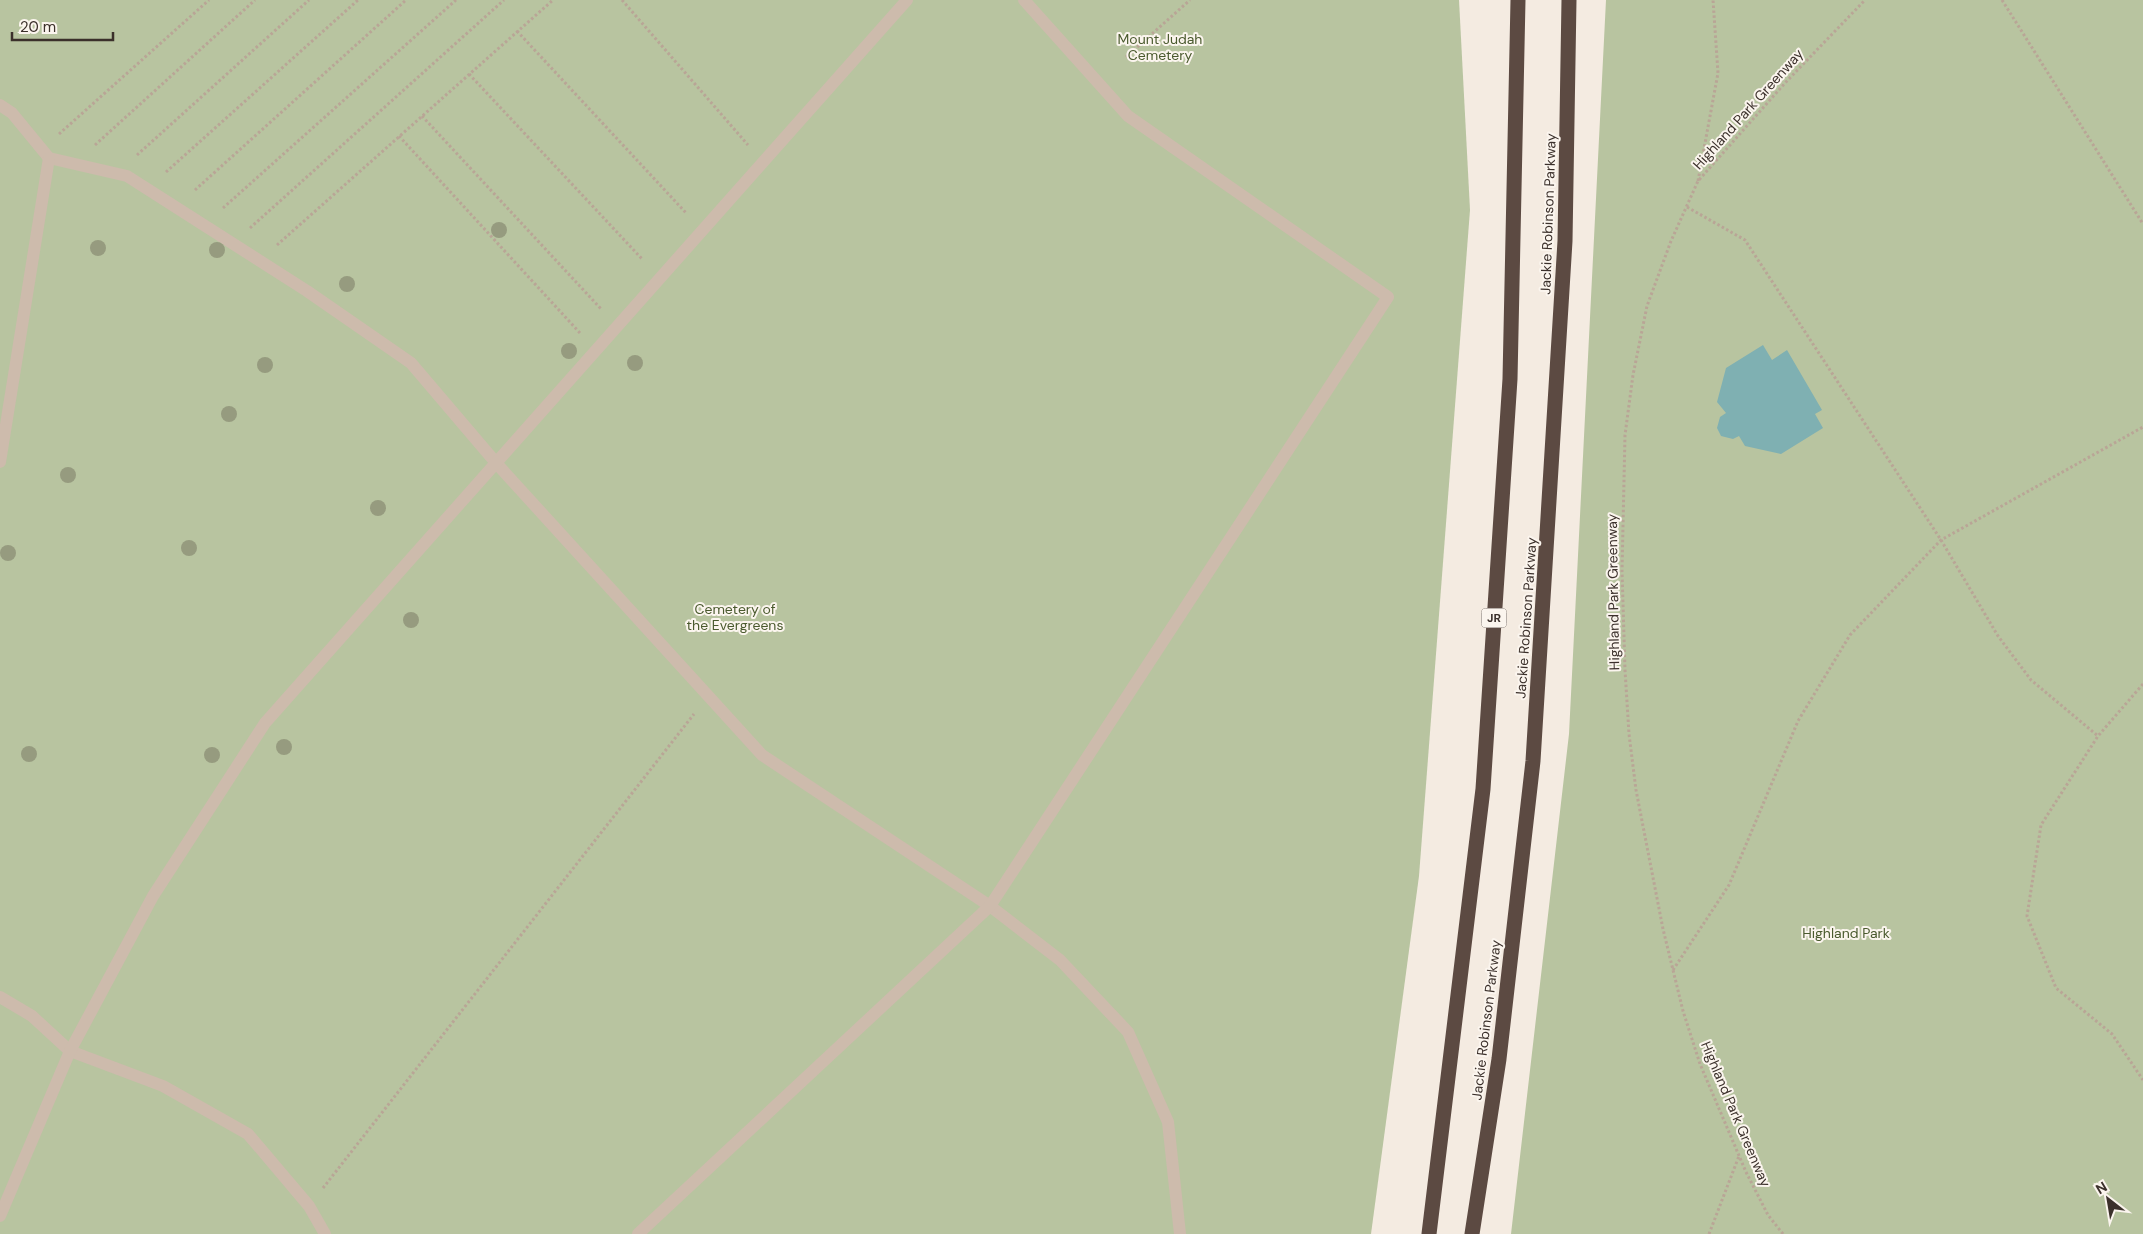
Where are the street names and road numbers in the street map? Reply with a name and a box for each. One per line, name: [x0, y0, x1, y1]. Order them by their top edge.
street label: Highland Park Greenway: [1689, 45, 1807, 173]
street label: Jackie Robinson Parkway: [1536, 133, 1560, 295]
street label: Highland Park Greenway: [1603, 513, 1623, 670]
street label: Jackie Robinson Parkway: [1511, 537, 1541, 699]
road number: JR: [1482, 608, 1506, 628]
street label: Jackie Robinson Parkway: [1467, 939, 1505, 1101]
street label: Highland Park Greenway: [1697, 1038, 1775, 1190]

